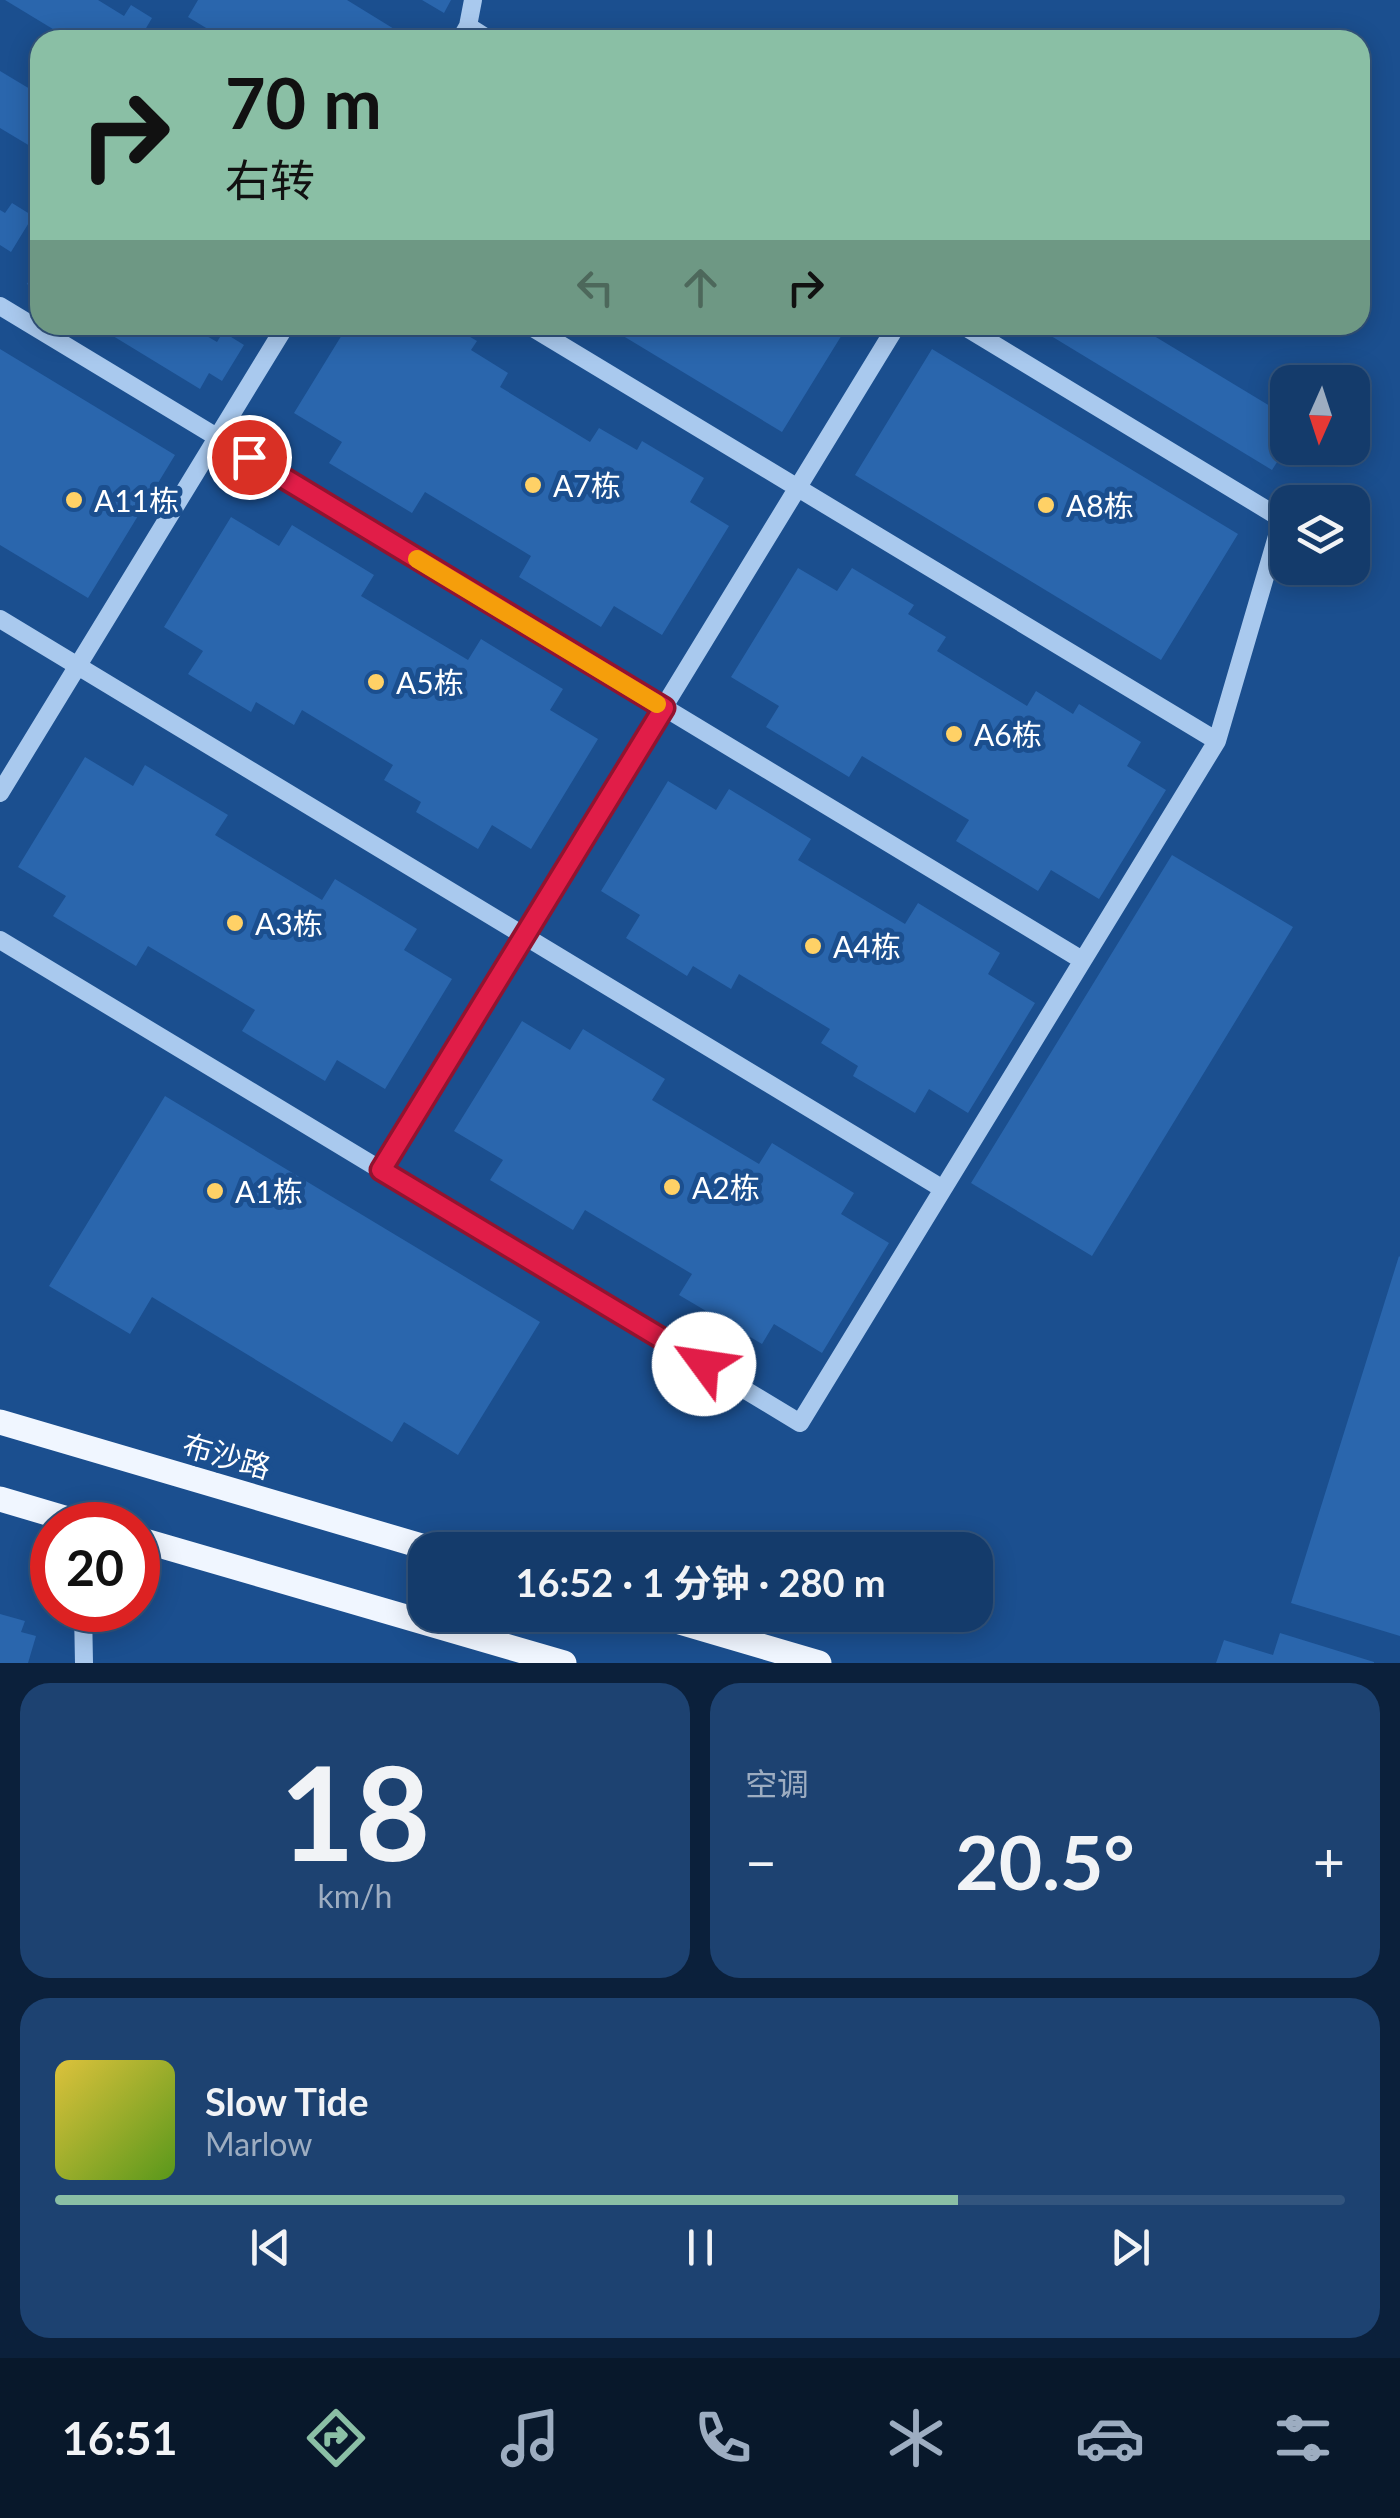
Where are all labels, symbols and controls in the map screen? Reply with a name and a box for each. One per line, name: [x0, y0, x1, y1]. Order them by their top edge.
text: 70 m: [225, 60, 382, 144]
icon: right: [60, 70, 190, 200]
text: 右转: [225, 153, 315, 207]
icon: left: [568, 260, 623, 315]
icon: ahead: [673, 260, 728, 315]
icon: right: [778, 260, 833, 315]
north arrow: [1270, 365, 1370, 465]
map controls: [1270, 365, 1370, 585]
pin: [207, 415, 292, 500]
icon: arrive: [222, 430, 277, 485]
place label: A7栋: [553, 467, 621, 503]
marker: A7栋: [522, 474, 544, 496]
place label: A11栋: [94, 482, 179, 518]
button: layers: [1270, 485, 1370, 585]
place label: A8栋: [1066, 487, 1134, 523]
marker: A11栋: [63, 489, 85, 511]
marker: A8栋: [1035, 494, 1057, 516]
place label: A5栋: [396, 664, 464, 700]
marker: A5栋: [365, 671, 387, 693]
place label: A6栋: [974, 716, 1042, 752]
marker: A6栋: [943, 723, 965, 745]
place label: A3栋: [255, 905, 323, 941]
marker: A3栋: [224, 912, 246, 934]
place label: A4栋: [833, 928, 901, 964]
marker: A4栋: [802, 935, 824, 957]
place label: A2栋: [692, 1169, 760, 1205]
place label: A1栋: [235, 1173, 303, 1209]
marker: A2栋: [661, 1176, 683, 1198]
marker: A1栋: [204, 1180, 226, 1202]
position arrow: [652, 1312, 756, 1416]
street label: 布沙路: [179, 1425, 275, 1485]
speed limit sign: 20: [30, 1502, 160, 1632]
text: 16:52 · 1 分钟 · 280 m: [515, 1559, 886, 1605]
text: 18: [280, 1733, 430, 1889]
text: 空调: [745, 1764, 809, 1803]
text: 20.5°: [955, 1816, 1135, 1906]
text: −: [745, 1828, 777, 1894]
text: +: [1313, 1828, 1345, 1894]
text: km/h: [318, 1876, 392, 1915]
text: Slow Tide: [205, 2078, 368, 2124]
text: Marlow: [205, 2124, 312, 2163]
icon: previous: [243, 2220, 298, 2275]
icon: pause: [673, 2220, 728, 2275]
icon: next: [1103, 2220, 1158, 2275]
icon: directions: [301, 2403, 371, 2473]
icon: music: [495, 2403, 565, 2473]
icon: phone: [688, 2403, 758, 2473]
icon: climate: [881, 2403, 951, 2473]
icon: car: [1075, 2403, 1145, 2473]
icon: filters: [1268, 2403, 1338, 2473]
text: 16:51: [62, 2411, 178, 2465]

